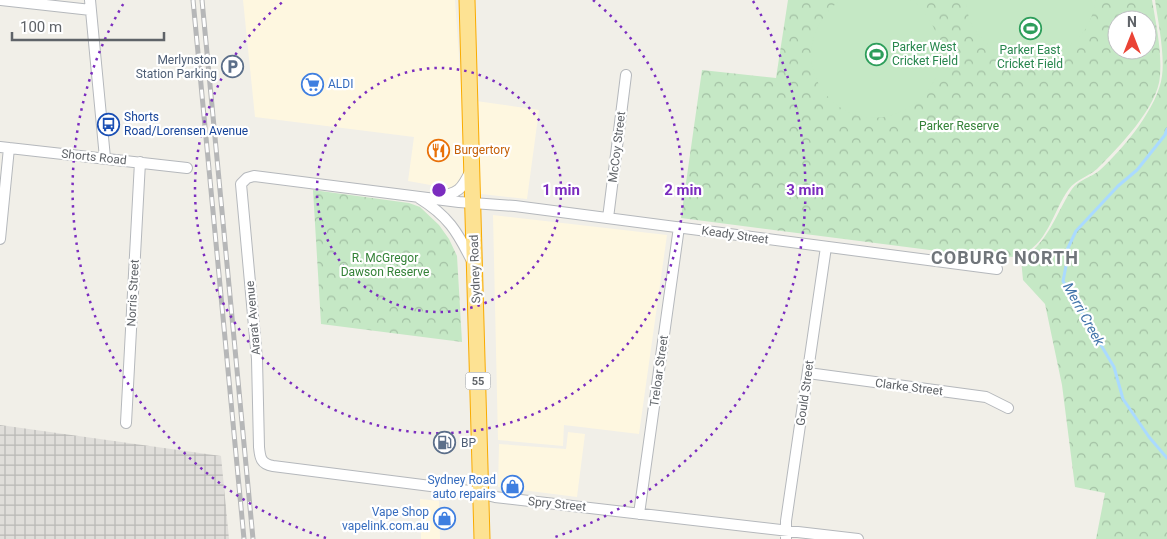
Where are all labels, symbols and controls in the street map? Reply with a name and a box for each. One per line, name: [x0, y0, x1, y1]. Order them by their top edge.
scale bar: [12, 10, 165, 42]
north arrow: [1107, 10, 1157, 60]
text: N: [1127, 14, 1137, 30]
sports icon: Parker East Cricket Field: [1018, 17, 1042, 41]
text: 100 m: [20, 18, 62, 36]
place label: Parker West Cricket Field: [892, 40, 958, 68]
sports icon: Parker West Cricket Field: [864, 42, 888, 66]
place label: Parker East Cricket Field: [997, 43, 1063, 71]
place label: Merlynston Station Parking: [136, 53, 217, 81]
parking icon: Merlynston Station Parking: [221, 55, 245, 79]
supermarket icon: ALDI: [300, 72, 324, 96]
place label: ALDI: [328, 77, 353, 91]
place label: Shorts Road/Lorensen Avenue: [124, 110, 248, 138]
street label: McCoy Street: [606, 111, 628, 183]
bus stop icon: Shorts Road/Lorensen Avenue: [96, 112, 120, 136]
park label: Parker Reserve: [919, 119, 999, 133]
restaurant icon: Burgertory: [426, 138, 450, 162]
place label: Burgertory: [454, 143, 510, 157]
street label: Shorts Road: [61, 147, 127, 167]
centre of rings: [430, 181, 448, 199]
text: 1 min: [542, 181, 580, 199]
text: 2 min: [664, 181, 702, 199]
text: 3 min: [786, 181, 824, 199]
street label: Keady Street: [701, 223, 769, 247]
street label: Sydney Road: [467, 234, 483, 304]
district label: COBURG NORTH: [931, 247, 1079, 268]
park label: R. McGregor Dawson Reserve: [341, 251, 429, 279]
street label: Norris Street: [124, 259, 142, 327]
street label: Ararat Avenue: [243, 280, 263, 356]
water label: Merri Creek: [1060, 280, 1108, 349]
street label: Treloar Street: [647, 334, 671, 408]
street label: Gould Street: [793, 359, 817, 427]
road number: 55: [466, 372, 490, 390]
street label: Clarke Street: [874, 376, 944, 398]
fuel station icon: BP: [433, 431, 457, 455]
place label: BP: [461, 436, 476, 450]
place label: Sydney Road auto repairs: [427, 473, 496, 501]
shop icon: Sydney Road auto repairs: [500, 475, 524, 499]
street label: Spry Street: [527, 494, 587, 514]
place label: Vape Shop vapelink.com.au: [342, 505, 429, 533]
shop icon: Vape Shop vapelink.com.au: [433, 507, 457, 531]

